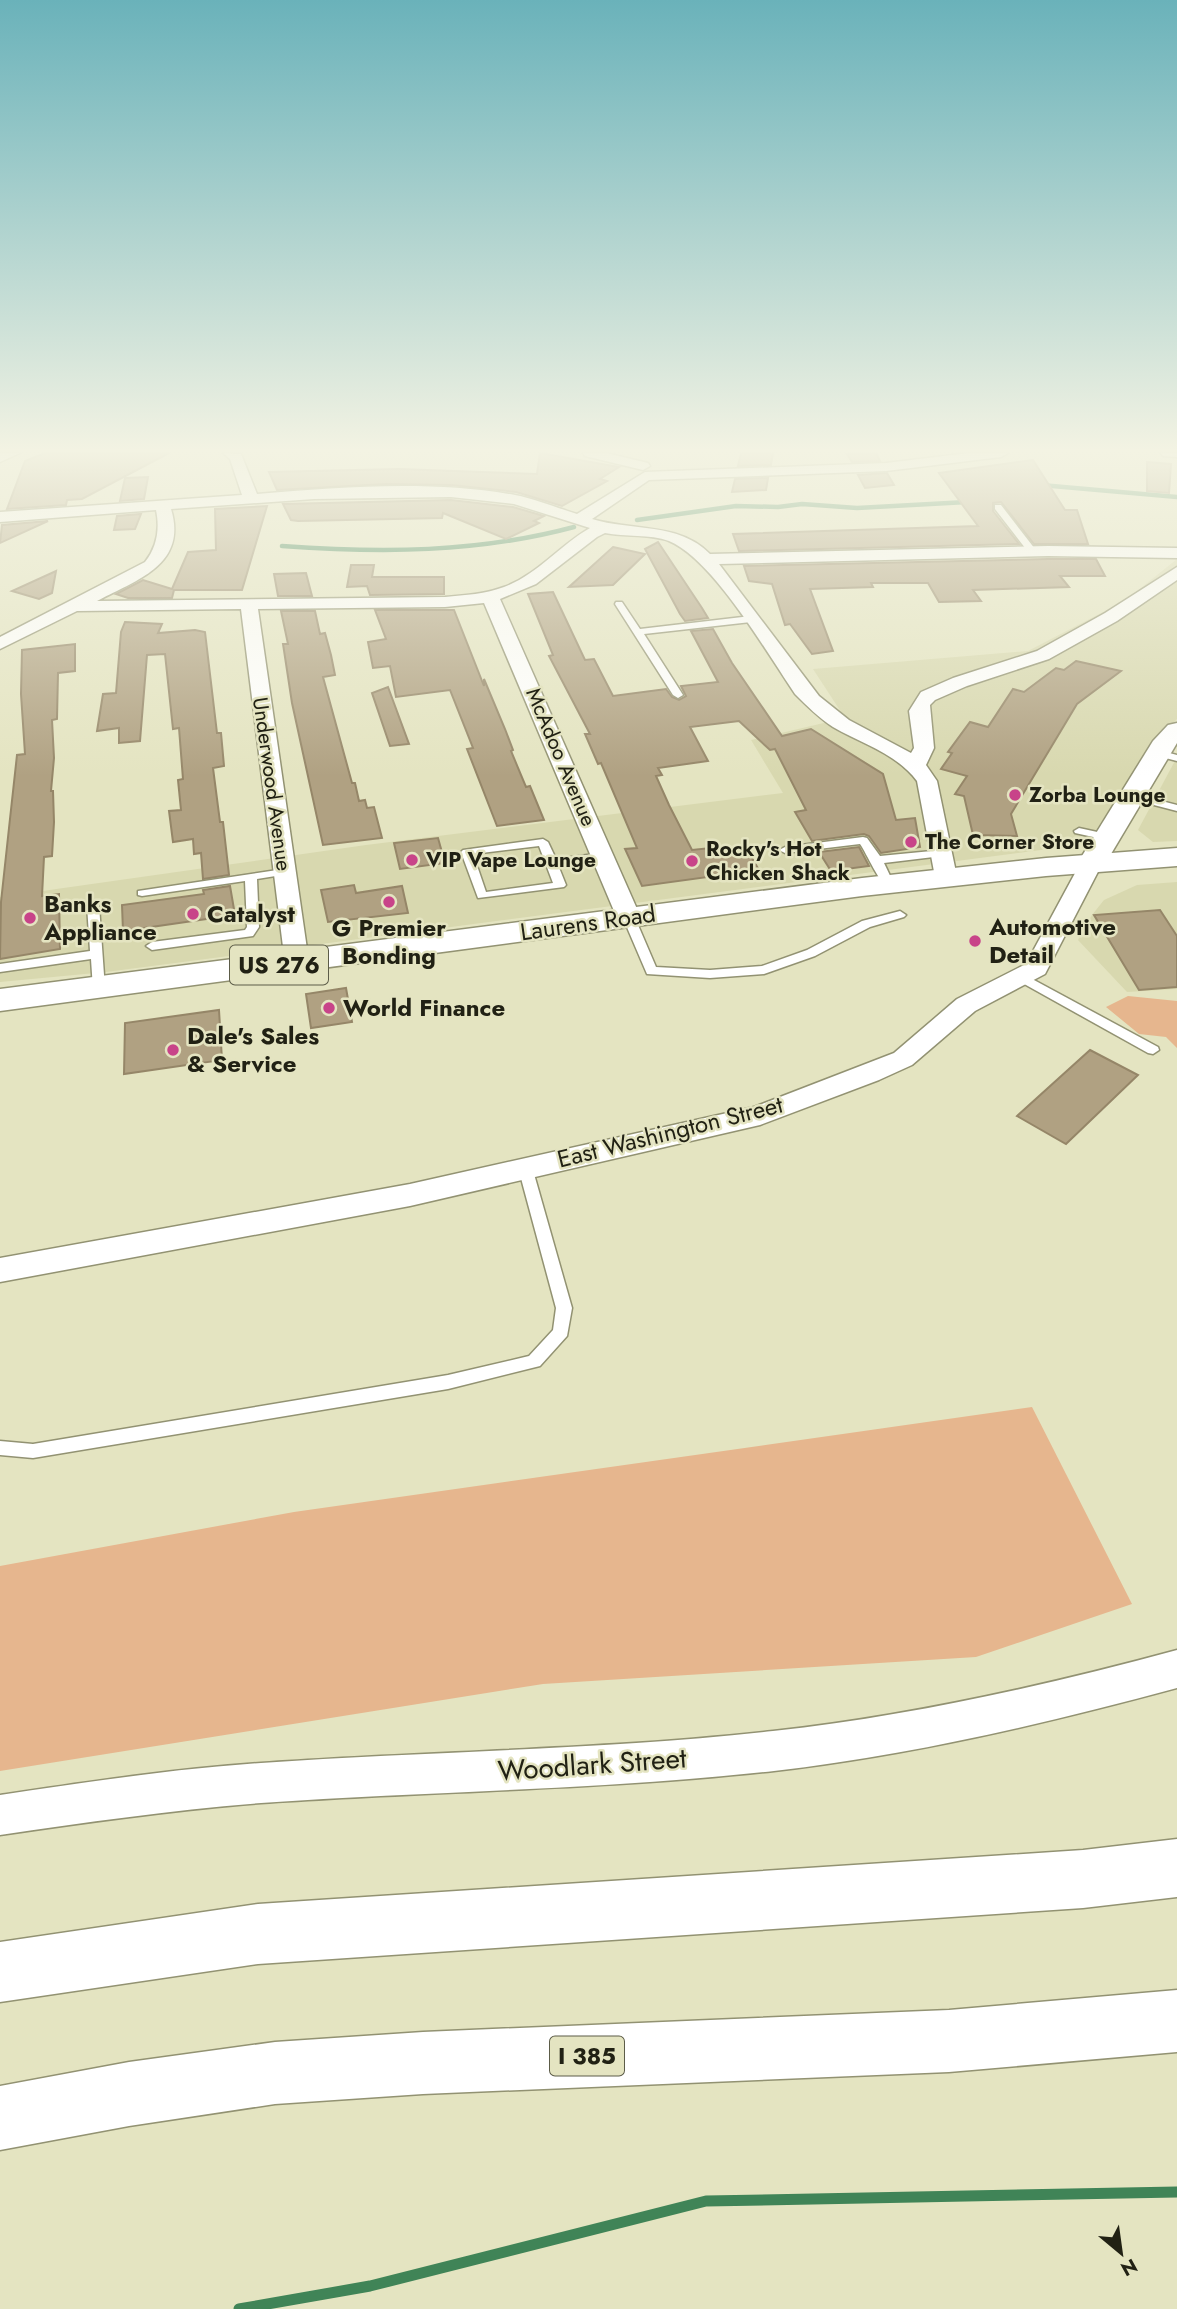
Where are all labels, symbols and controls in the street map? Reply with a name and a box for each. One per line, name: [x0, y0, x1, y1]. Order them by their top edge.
street label: McAdoo Avenue: [518, 683, 604, 831]
street label: Underwood Avenue: [245, 695, 299, 873]
place label: Zorba Lounge: [1029, 780, 1165, 810]
marker: Zorba Lounge: [1007, 787, 1023, 803]
place label: The Corner Store: [925, 827, 1094, 857]
place label: Rocky's Hot Chicken Shack: [706, 834, 850, 888]
marker: The Corner Store: [903, 834, 919, 850]
place label: VIP Vape Lounge: [425, 845, 596, 875]
marker: VIP Vape Lounge: [404, 852, 420, 868]
marker: Rocky's Hot Chicken Shack: [684, 853, 700, 869]
place label: Banks Appliance: [43, 886, 157, 949]
marker: G Premier Bonding: [381, 894, 397, 910]
place label: Catalyst: [207, 896, 295, 931]
street label: Laurens Road: [518, 896, 658, 949]
marker: Catalyst: [185, 906, 201, 922]
place label: Automotive Detail: [988, 909, 1116, 972]
marker: Banks Appliance: [22, 910, 38, 926]
place label: G Premier Bonding: [332, 910, 446, 973]
marker: Automotive Detail: [967, 933, 983, 949]
road number: US 276: [230, 946, 328, 984]
place label: World Finance: [343, 990, 505, 1025]
marker: World Finance: [321, 1000, 337, 1016]
place label: Dale's Sales & Service: [187, 1018, 319, 1081]
marker: Dale's Sales & Service: [165, 1042, 181, 1058]
street label: East Washington Street: [554, 1087, 786, 1176]
street label: Woodlark Street: [496, 1737, 688, 1792]
road number: I 385: [550, 2036, 624, 2076]
north arrow: [1086, 2218, 1156, 2288]
text: N: [1116, 2252, 1142, 2283]

